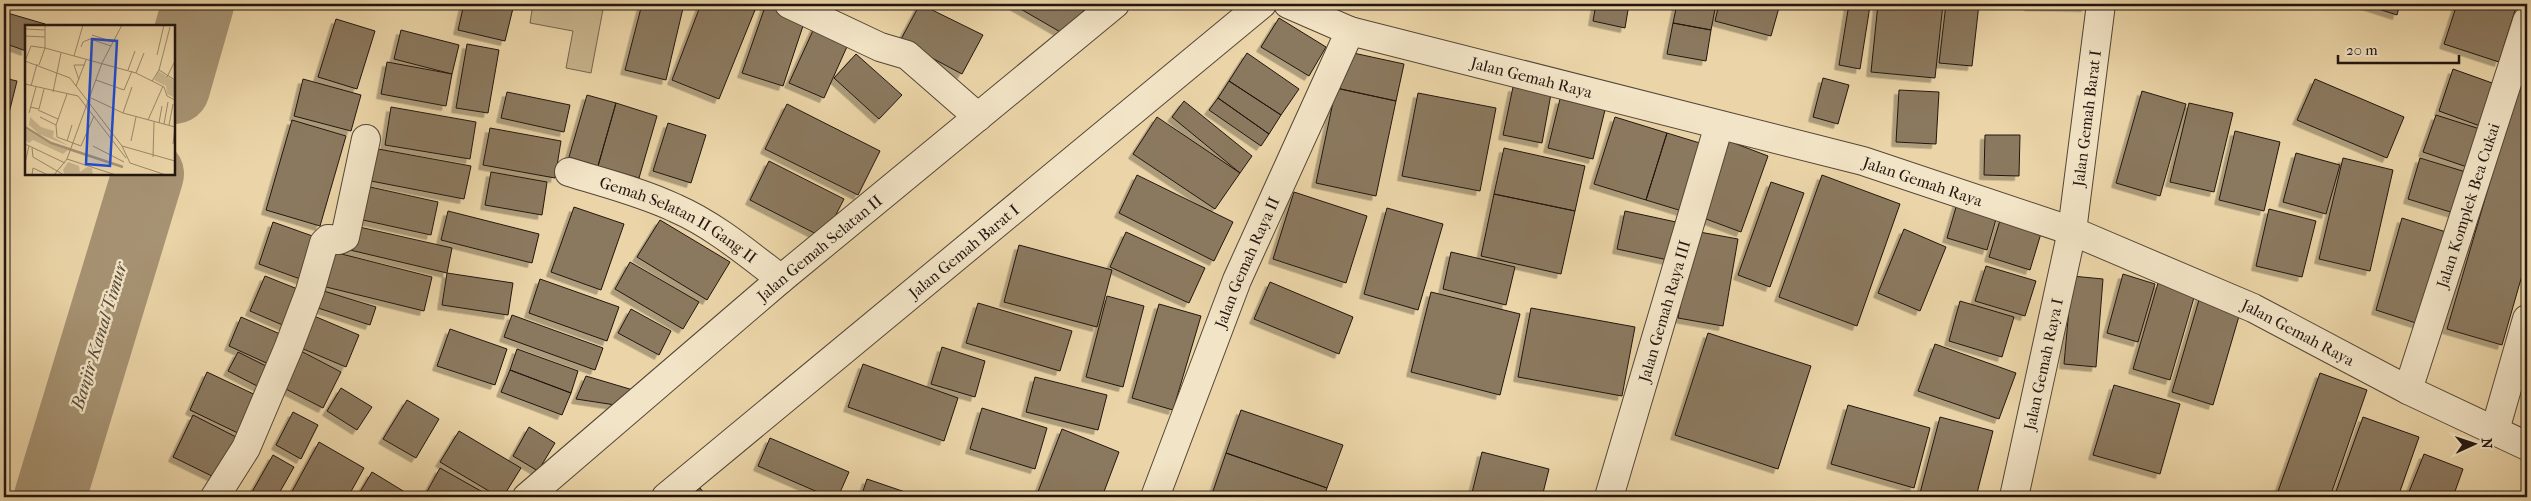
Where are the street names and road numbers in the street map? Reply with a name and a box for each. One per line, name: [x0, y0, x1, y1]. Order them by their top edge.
street label: Jalan Gemah Barat I: [2069, 49, 2105, 190]
street label: Jalan Gemah Raya: [1467, 52, 1595, 102]
street label: Jalan Komplek Bea Cukai: [2432, 120, 2504, 292]
street label: Jalan Gemah Raya: [1859, 152, 1985, 211]
street label: Gemah Selatan II Gang II: [597, 173, 761, 267]
street label: Jalan Gemah Selatan II: [752, 191, 886, 307]
street label: Jalan Gemah Raya II: [1210, 194, 1283, 333]
street label: Jalan Gemah Barat I: [903, 200, 1023, 304]
street label: Jalan Gemah Raya III: [1634, 238, 1694, 386]
street label: Jalan Gemah Raya: [2237, 294, 2358, 370]
street label: Jalan Gemah Raya I: [2019, 296, 2067, 434]

